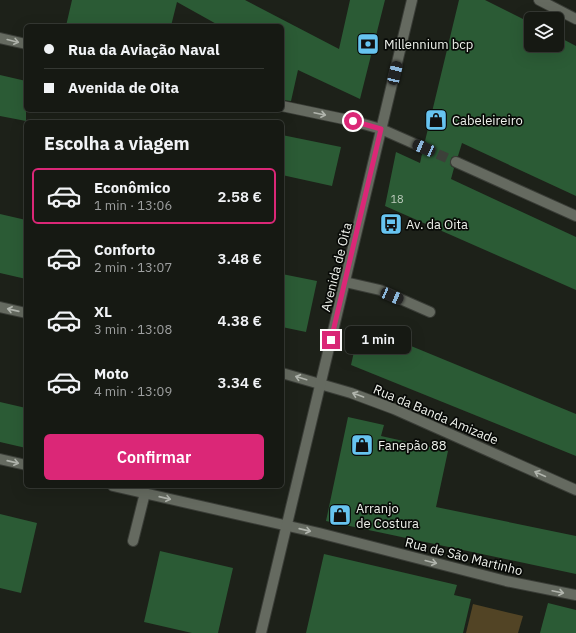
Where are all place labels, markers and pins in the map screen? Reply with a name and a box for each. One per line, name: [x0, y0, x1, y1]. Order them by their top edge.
bank icon: Millennium bcp: [355, 31, 381, 57]
place label: Millennium bcp: [384, 36, 473, 53]
shop icon: Cabeleireiro: [423, 107, 449, 133]
place label: Cabeleireiro: [452, 112, 523, 129]
bus stop icon: Av. da Oita: [378, 211, 404, 237]
place label: Av. da Oita: [406, 216, 468, 233]
shop icon: Fanepão 88: [349, 432, 375, 458]
place label: Fanepão 88: [378, 437, 447, 454]
place label: Arranjo de Costura: [356, 500, 419, 532]
shop icon: Arranjo de Costura: [327, 502, 353, 528]

